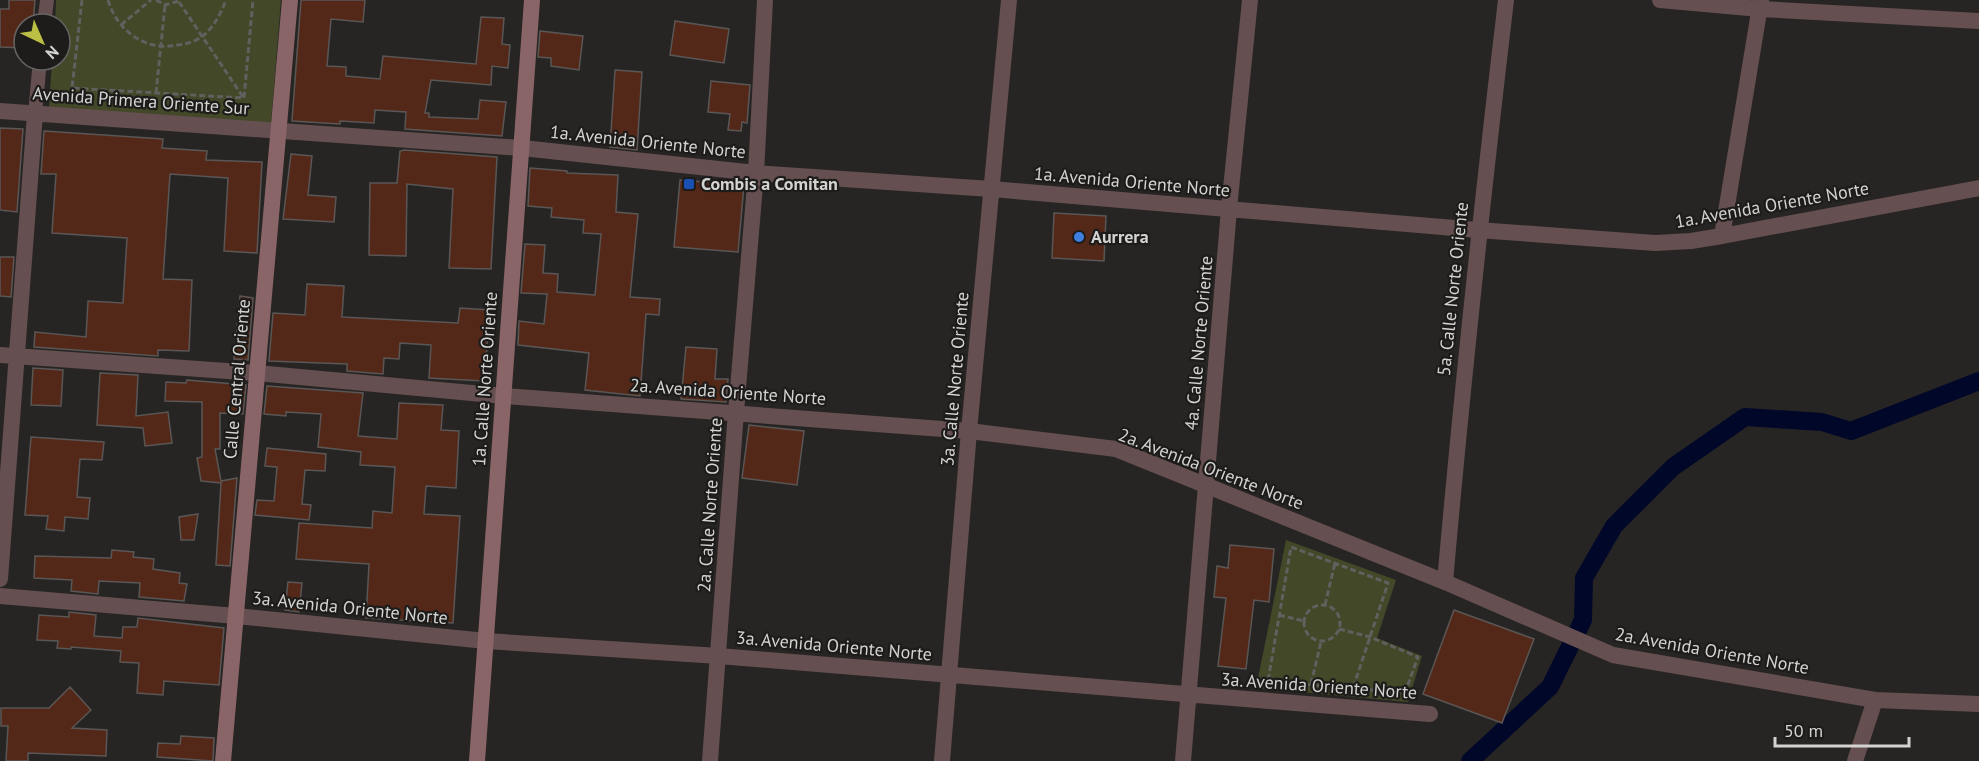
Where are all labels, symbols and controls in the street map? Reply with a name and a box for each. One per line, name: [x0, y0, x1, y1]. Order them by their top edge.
north arrow: [12, 12, 72, 72]
text: N: [42, 42, 63, 64]
street label: Avenida Primera Oriente Sur: [32, 81, 250, 120]
street label: 1a. Avenida Oriente Norte: [549, 120, 747, 163]
street label: 1a. Avenida Oriente Norte: [1033, 161, 1231, 202]
place label: Combis a Comitan: [701, 172, 838, 195]
street label: 1a. Avenida Oriente Norte: [1673, 176, 1871, 233]
marker: Combis a Comitan: [682, 177, 696, 191]
street label: 5a. Calle Norte Oriente: [1432, 201, 1473, 377]
place label: Aurrera: [1091, 225, 1149, 248]
marker: Aurrera: [1072, 230, 1086, 244]
street label: 4a. Calle Norte Oriente: [1179, 255, 1218, 431]
street label: 1a. Calle Norte Oriente: [467, 291, 502, 467]
street label: 3a. Calle Norte Oriente: [935, 291, 974, 467]
street label: Calle Central Oriente: [218, 298, 255, 460]
street label: 2a. Avenida Oriente Norte: [629, 373, 827, 410]
street label: 2a. Calle Norte Oriente: [692, 417, 727, 593]
street label: 2a. Avenida Oriente Norte: [1115, 423, 1307, 514]
street label: 3a. Avenida Oriente Norte: [251, 586, 449, 629]
street label: 2a. Avenida Oriente Norte: [1613, 622, 1811, 679]
street label: 3a. Avenida Oriente Norte: [735, 625, 933, 666]
street label: 3a. Avenida Oriente Norte: [1220, 667, 1418, 704]
scale bar: [1775, 710, 1908, 748]
text: 50 m: [1784, 719, 1823, 742]

